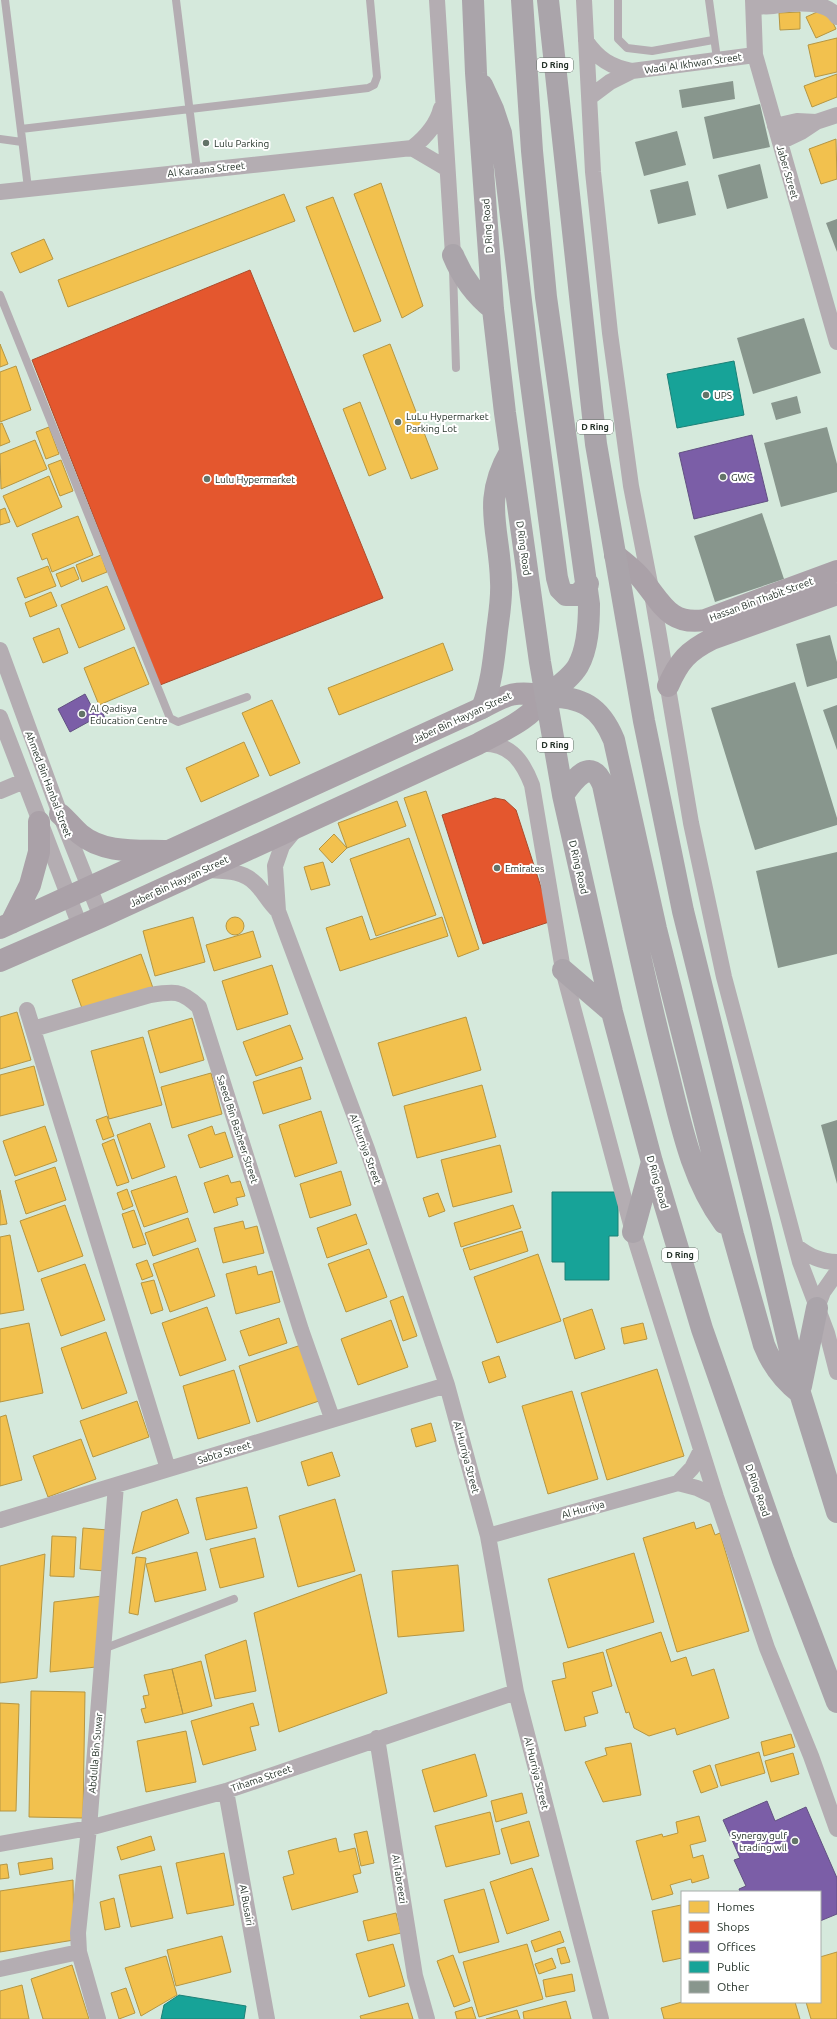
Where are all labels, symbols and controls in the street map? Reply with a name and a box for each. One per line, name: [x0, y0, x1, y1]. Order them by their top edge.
street label: Wadi Al Ikhwan Street: [644, 51, 743, 76]
road number: D Ring: [537, 58, 573, 72]
marker: Lulu Parking: [201, 138, 211, 148]
place label: Lulu Parking: [214, 138, 269, 149]
street label: Jaber Street: [775, 144, 800, 200]
street label: Al Karaana Street: [167, 160, 245, 179]
street label: D Ring Road: [480, 198, 495, 254]
marker: UPS: [701, 390, 711, 400]
place label: UPS: [714, 390, 732, 401]
place label: LuLu Hypermarket Parking Lot: [406, 411, 489, 434]
marker: LuLu Hypermarket Parking Lot: [393, 417, 403, 427]
road number: D Ring: [577, 420, 613, 434]
marker: GWC: [718, 472, 728, 482]
place label: GWC: [731, 472, 753, 483]
marker: Lulu Hypermarket: [202, 474, 212, 484]
place label: Lulu Hypermarket: [215, 474, 295, 485]
street label: D Ring Road: [514, 520, 533, 576]
street label: Hassan Bin Thabit Street: [708, 576, 815, 623]
street label: Jaber Bin Hayyan Street: [411, 690, 513, 745]
place label: Al Qadisya Education Centre: [90, 703, 168, 726]
marker: Al Qadisya Education Centre: [77, 709, 87, 719]
street label: Ahmed Bin Hanbal Street: [23, 729, 74, 839]
road number: D Ring: [537, 738, 573, 752]
street label: D Ring Road: [567, 839, 590, 895]
street label: Jaber Bin Hayyan Street: [128, 854, 230, 909]
marker: Emirates: [492, 863, 502, 873]
place label: Emirates: [505, 863, 544, 874]
street label: Saeed Bin Basheer Street: [215, 1074, 260, 1185]
street label: Al Hurriya Street: [348, 1112, 383, 1186]
street label: D Ring Road: [645, 1154, 670, 1210]
road number: D Ring: [662, 1248, 698, 1262]
street label: Al Hurriya Street: [452, 1420, 481, 1494]
street label: Sabta Street: [196, 1439, 252, 1466]
street label: D Ring Road: [743, 1462, 772, 1518]
street label: Al Hurriya: [560, 1498, 606, 1520]
street label: Abdulla Bin Suwar: [86, 1712, 105, 1794]
street label: Al Hurriya Street: [522, 1736, 551, 1811]
street label: Tihama Street: [230, 1763, 293, 1794]
place label: Synergy gulf trading wll: [731, 1830, 787, 1853]
marker: Synergy gulf trading wll: [790, 1836, 800, 1846]
street label: Al Tabreezi: [390, 1854, 409, 1904]
street label: Al Busairi: [237, 1884, 256, 1927]
legend: [681, 1891, 821, 2003]
text: Homes: [717, 1900, 755, 1913]
text: Shops: [717, 1920, 749, 1933]
text: Offices: [717, 1940, 756, 1953]
text: Public: [717, 1960, 750, 1973]
text: Other: [717, 1980, 750, 1993]

